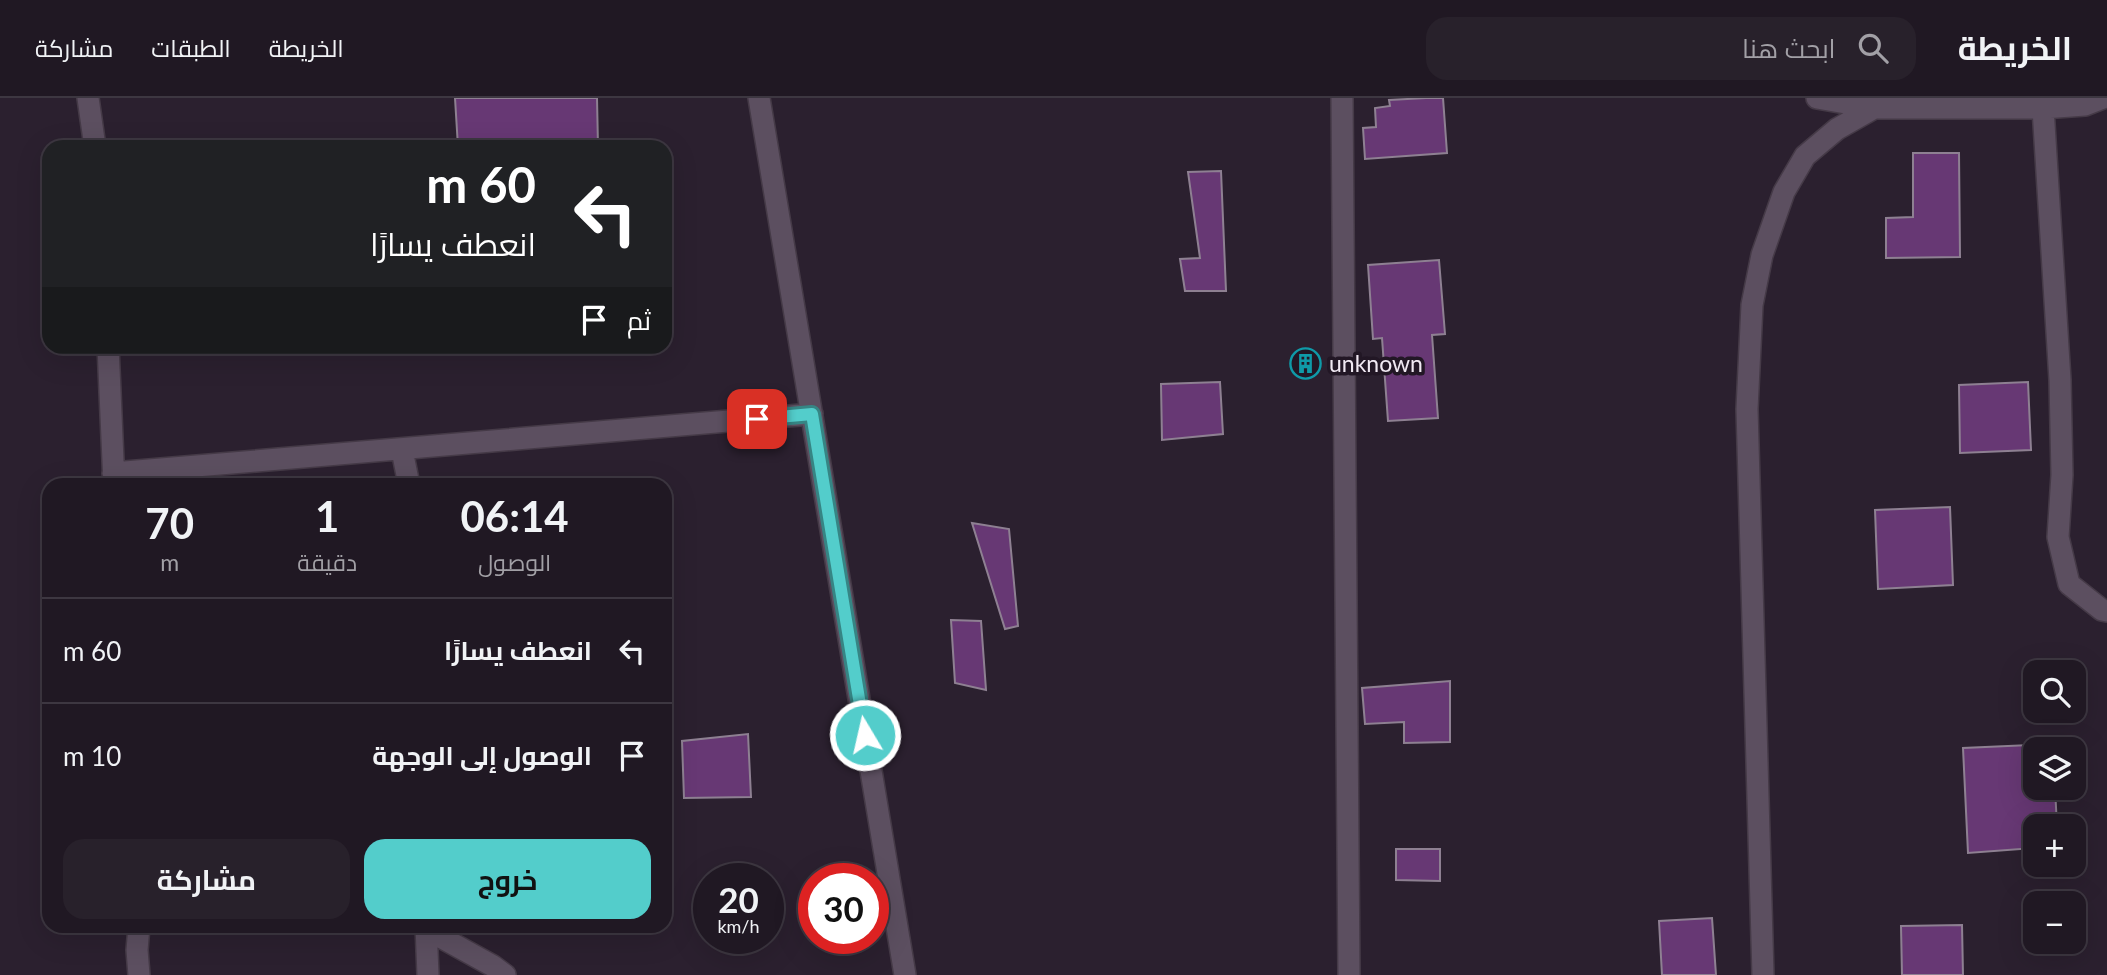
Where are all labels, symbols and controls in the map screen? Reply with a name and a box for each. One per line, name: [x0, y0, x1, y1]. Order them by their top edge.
search box: [1426, 17, 1916, 80]
text: الخريطة: [1958, 27, 2072, 67]
icon: search: [1854, 29, 1892, 67]
text: ابحث هنا: [1742, 32, 1836, 64]
text: مشاركة: [35, 33, 113, 62]
text: الطبقات: [151, 33, 231, 62]
text: الخريطة: [269, 33, 344, 62]
text: 60 m: [426, 155, 536, 213]
icon: left: [560, 168, 651, 259]
text: انعطف يسارًا: [370, 224, 536, 263]
icon: arrive: [575, 301, 613, 339]
text: ثم: [627, 304, 651, 336]
building icon: unknown: [1289, 347, 1323, 381]
place label: unknown: [1329, 349, 1423, 377]
pin: [727, 389, 787, 449]
icon: arrive: [738, 400, 776, 438]
text: 1: [315, 491, 339, 541]
text: 06:14: [460, 491, 569, 541]
text: 70: [145, 498, 194, 548]
text: m: [160, 548, 179, 576]
text: دقيقة: [297, 548, 357, 576]
text: الوصول: [478, 548, 551, 576]
icon: left: [613, 632, 651, 670]
text: انعطف يسارًا: [444, 634, 592, 666]
text: 60 m: [63, 635, 121, 667]
map controls: [2023, 660, 2086, 954]
button: search: [2023, 660, 2086, 723]
position arrow: [828, 698, 902, 772]
icon: arrive: [613, 737, 651, 775]
button: layers: [2023, 737, 2086, 800]
text: الوصول إلى الوجهة: [372, 739, 592, 771]
text: 10 m: [63, 740, 121, 772]
button: +: [2023, 814, 2086, 877]
button: مشاركة: [63, 839, 350, 919]
button: خروج: [364, 839, 651, 919]
speed limit sign: 30: [798, 863, 889, 954]
text: 20: [718, 878, 759, 920]
button: −: [2023, 891, 2086, 954]
text: km/h: [717, 915, 760, 937]

